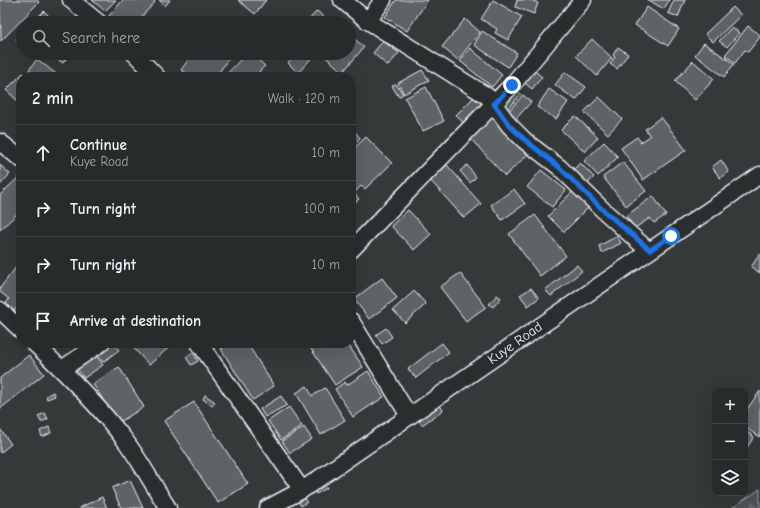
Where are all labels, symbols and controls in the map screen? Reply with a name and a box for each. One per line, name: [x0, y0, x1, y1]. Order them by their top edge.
search box: [16, 16, 356, 60]
icon: search: [30, 27, 52, 49]
text: Search here: [62, 29, 140, 47]
route end: [503, 76, 521, 94]
text: 2 min: [32, 89, 73, 108]
text: Walk · 120 m: [268, 91, 340, 106]
text: Continue: [70, 136, 127, 154]
icon: ahead: [32, 142, 54, 164]
text: 10 m: [312, 145, 340, 160]
text: Kuye Road: [70, 154, 128, 169]
icon: right: [32, 198, 54, 220]
text: Turn right: [70, 200, 136, 218]
text: 100 m: [304, 201, 340, 216]
route start: [662, 227, 680, 245]
icon: right: [32, 254, 54, 276]
text: Turn right: [70, 256, 136, 274]
text: 10 m: [312, 257, 340, 272]
icon: arrive: [32, 310, 54, 332]
text: Arrive at destination: [70, 312, 201, 330]
street label: Kuye Road: [484, 318, 546, 368]
map controls: [712, 388, 748, 496]
button: +: [712, 388, 748, 424]
button: −: [712, 424, 748, 460]
button: layers: [712, 460, 748, 496]

